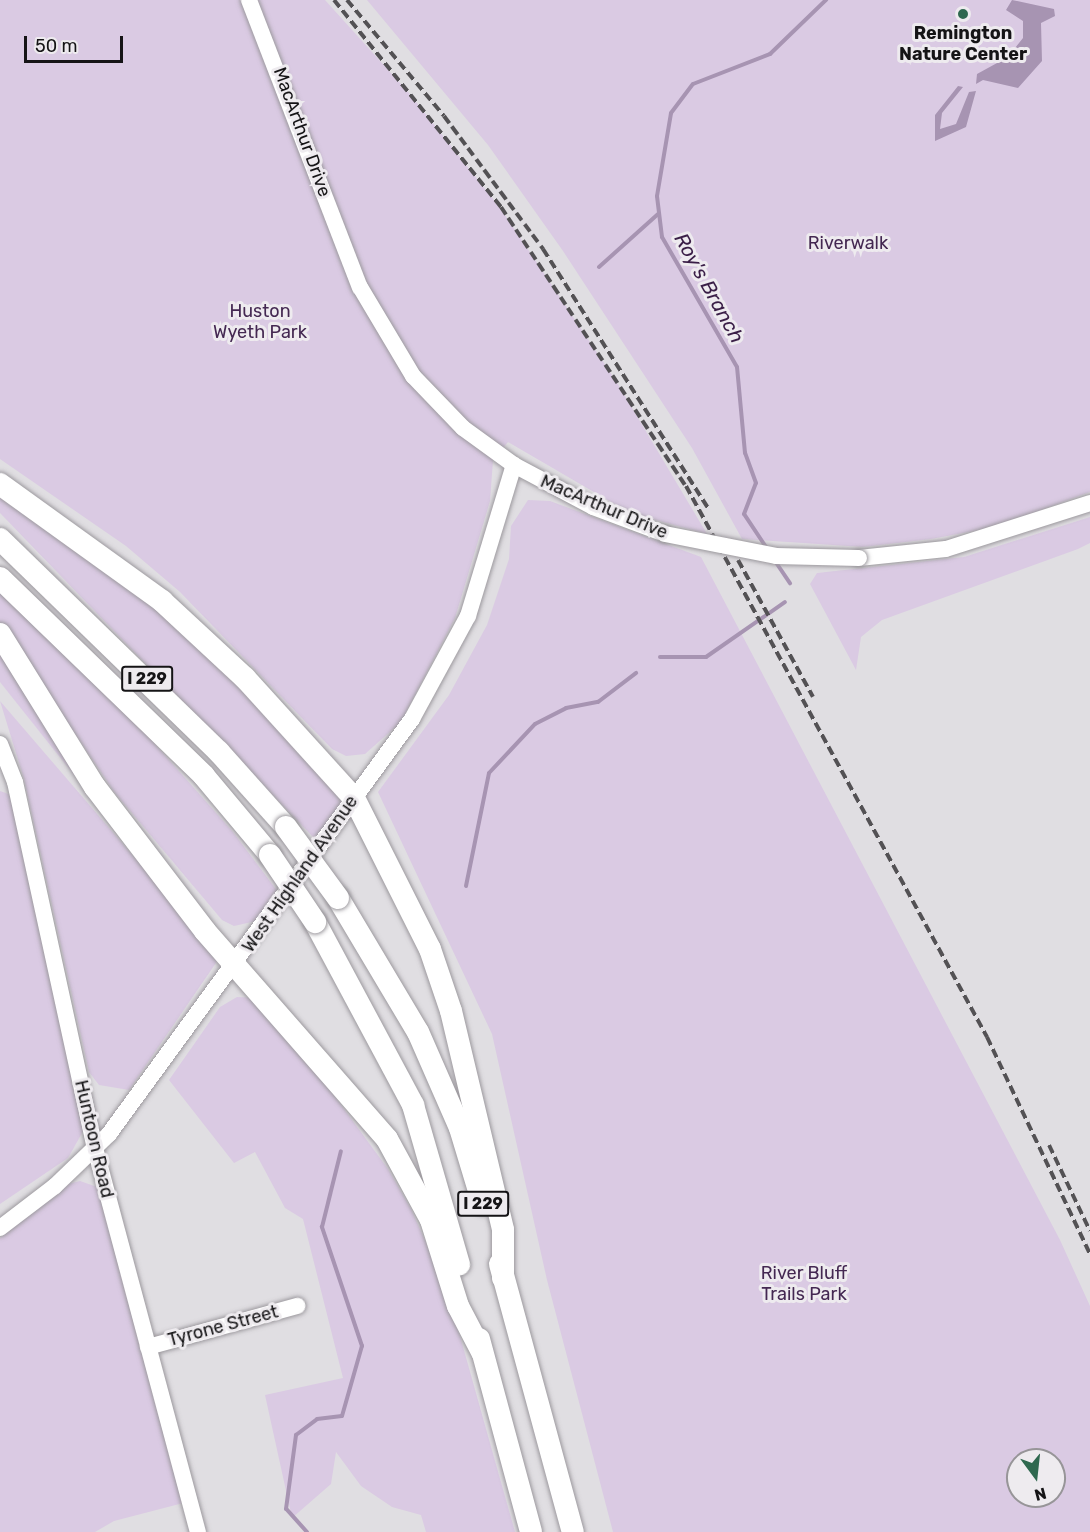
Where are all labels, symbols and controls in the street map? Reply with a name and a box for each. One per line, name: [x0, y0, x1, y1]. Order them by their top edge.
marker: Remington Nature Center: [956, 7, 970, 21]
place label: Remington Nature Center: [899, 23, 1027, 66]
scale bar: [27, 24, 126, 62]
text: 50 m: [35, 35, 78, 57]
street label: MacArthur Drive: [269, 64, 335, 200]
water label: Roy's Branch: [669, 229, 749, 347]
park label: Riverwalk: [808, 232, 888, 254]
park label: Huston Wyeth Park: [213, 301, 307, 344]
street label: MacArthur Drive: [537, 470, 671, 544]
road number: I 229: [120, 666, 174, 692]
street label: West Highland Avenue: [238, 791, 362, 957]
street label: Huntoon Road: [70, 1078, 118, 1200]
road number: I 229: [456, 1191, 510, 1217]
park label: River Bluff Trails Park: [761, 1263, 847, 1306]
street label: Tyrone Street: [165, 1301, 281, 1351]
north arrow: [1006, 1448, 1066, 1508]
text: N: [1032, 1483, 1048, 1505]

